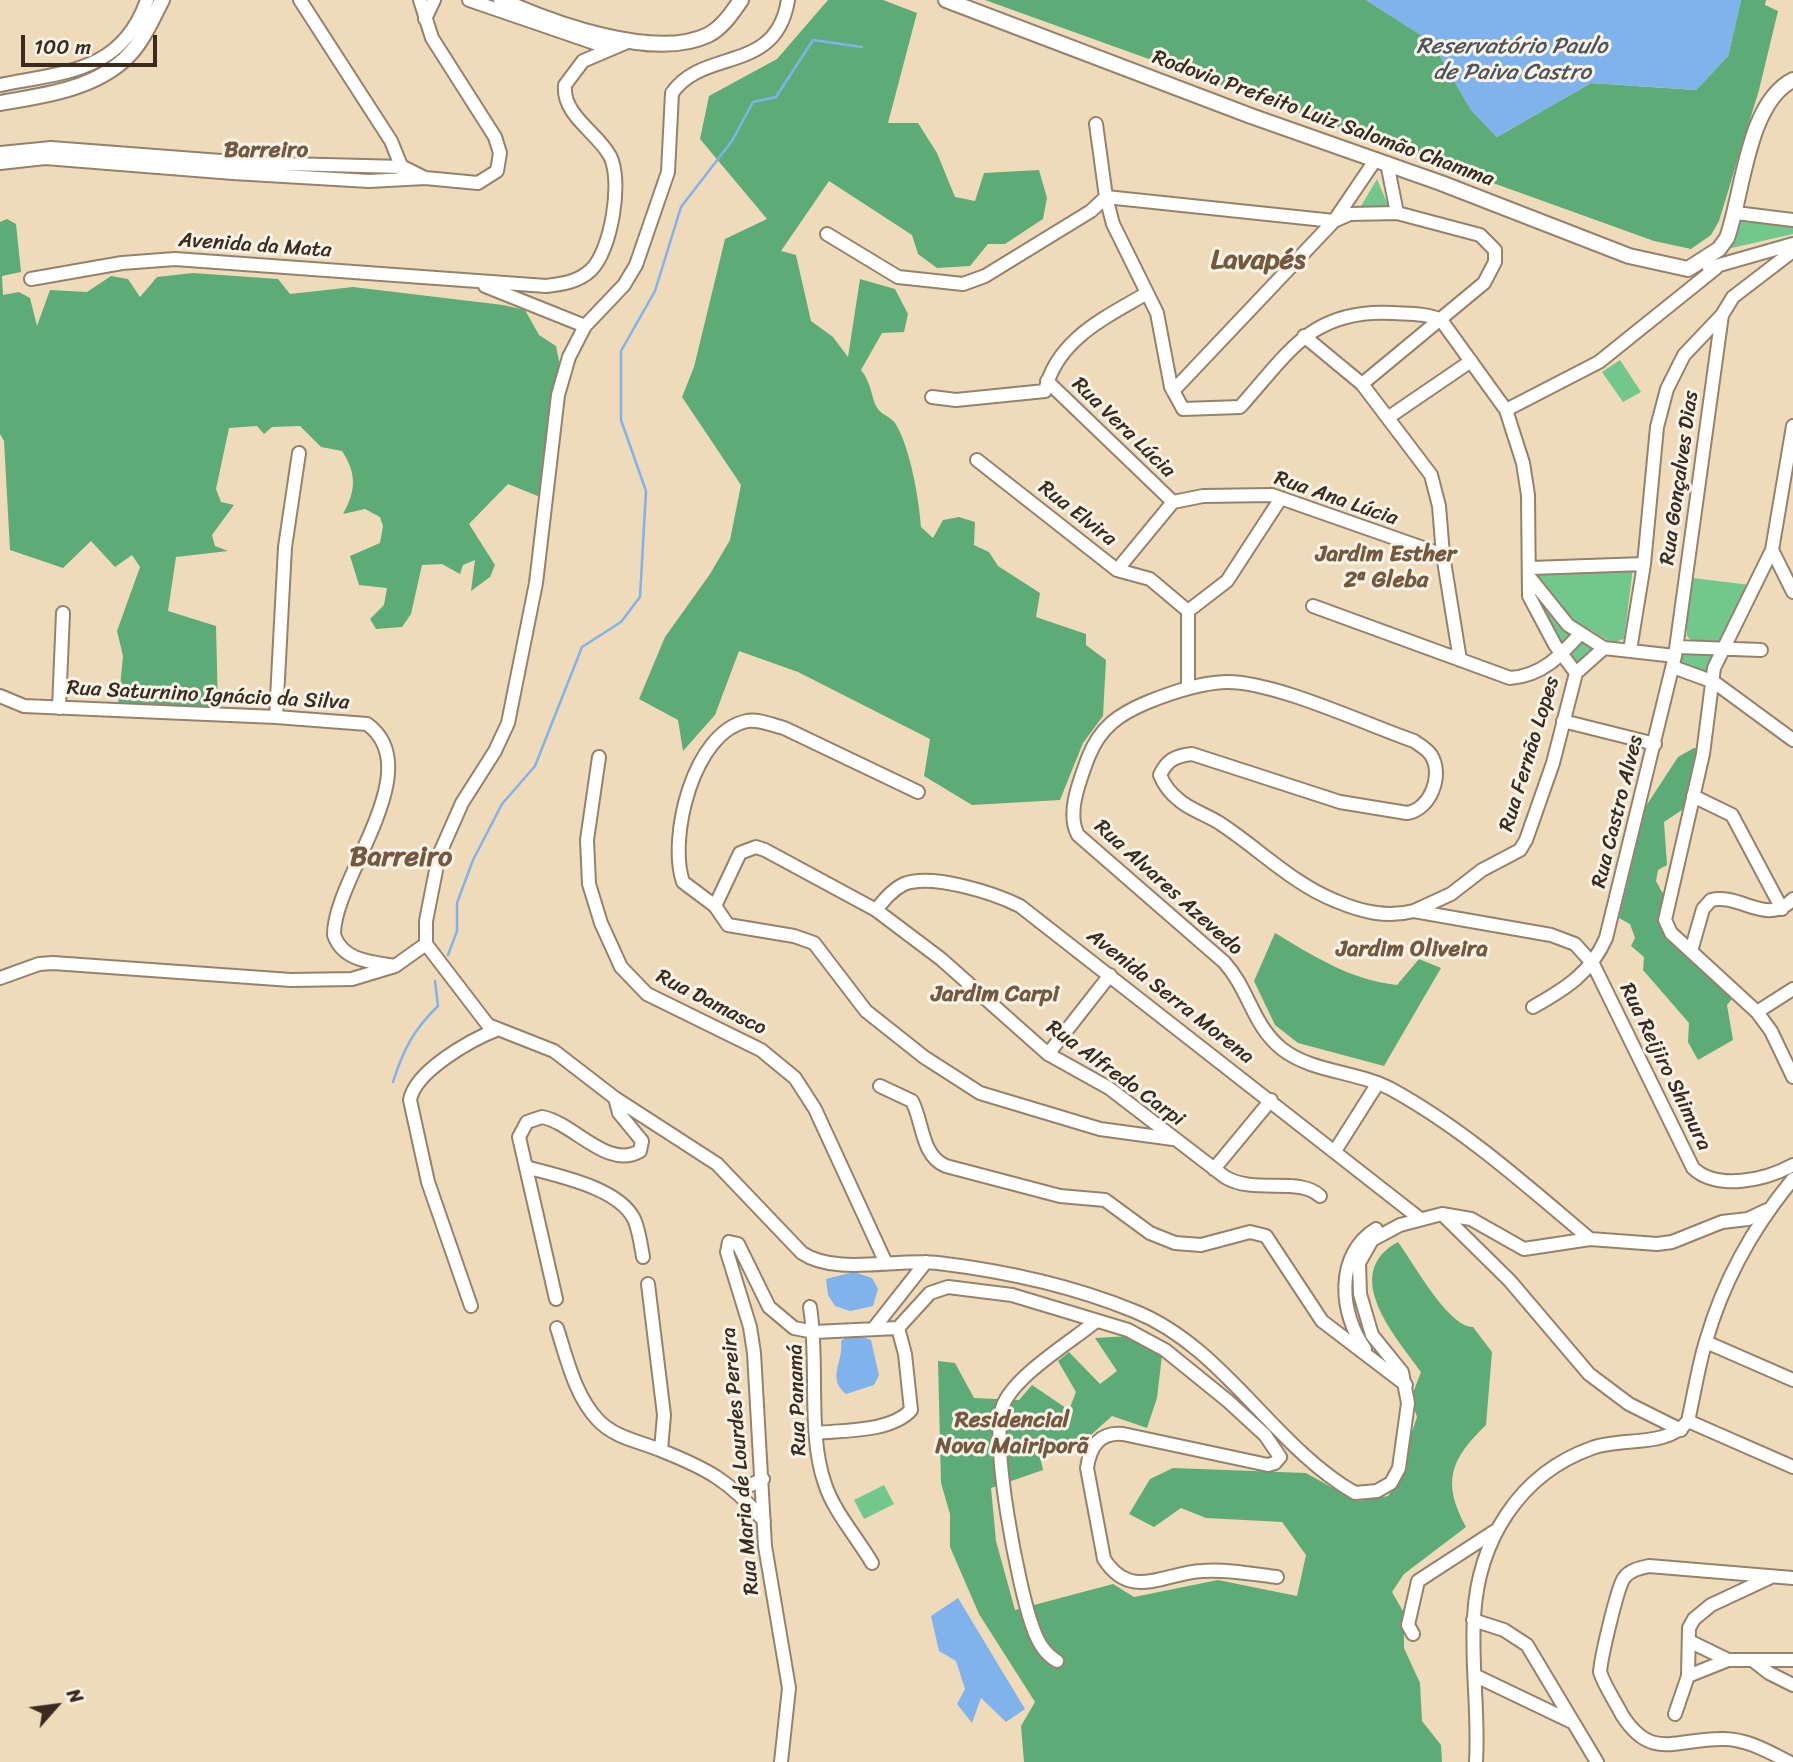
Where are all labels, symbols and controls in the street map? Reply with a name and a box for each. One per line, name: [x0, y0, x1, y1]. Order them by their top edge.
scale bar: [24, 21, 161, 65]
text: 100 m: [34, 28, 91, 66]
water label: Reservatório Paulo de Paiva Castro: [1417, 33, 1607, 87]
street label: Rodovia Prefeito Luiz Salomão Chamma: [1149, 45, 1497, 193]
district label: Barreiro: [224, 137, 308, 165]
street label: Avenida da Mata: [178, 228, 332, 264]
district label: Lavapés: [1211, 244, 1305, 278]
street label: Rua Vera Lúcia: [1066, 372, 1180, 484]
street label: Rua Gonçalves Dias: [1655, 389, 1705, 567]
street label: Rua Ana Lúcia: [1271, 466, 1401, 532]
street label: Rua Elvira: [1033, 476, 1121, 552]
district label: Jardim Esther 2ª Gleba: [1316, 541, 1456, 595]
street label: Rua Fernão Lopes: [1494, 673, 1566, 835]
street label: Rua Saturnino Ignácio da Silva: [66, 676, 350, 716]
street label: Rua Castro Alves: [1587, 733, 1649, 891]
street label: Rua Alvares Azevedo: [1089, 815, 1247, 961]
district label: Barreiro: [350, 841, 452, 875]
street label: Avenida Serra Morena: [1082, 924, 1258, 1070]
district label: Jardim Oliveira: [1336, 936, 1488, 964]
street label: Rua Damasco: [652, 964, 770, 1042]
street label: Rua Reijiro Shimura: [1614, 979, 1716, 1155]
district label: Jardim Carpi: [931, 981, 1059, 1009]
street label: Rua Alfredo Carpi: [1041, 1015, 1189, 1133]
street label: Rua Maria de Lourdes Pereira: [717, 1326, 765, 1596]
street label: Rua Panamá: [783, 1344, 813, 1456]
district label: Residencial Nova Mairiporã: [935, 1407, 1089, 1461]
north arrow: [21, 1671, 91, 1741]
text: N: [57, 1682, 93, 1709]

